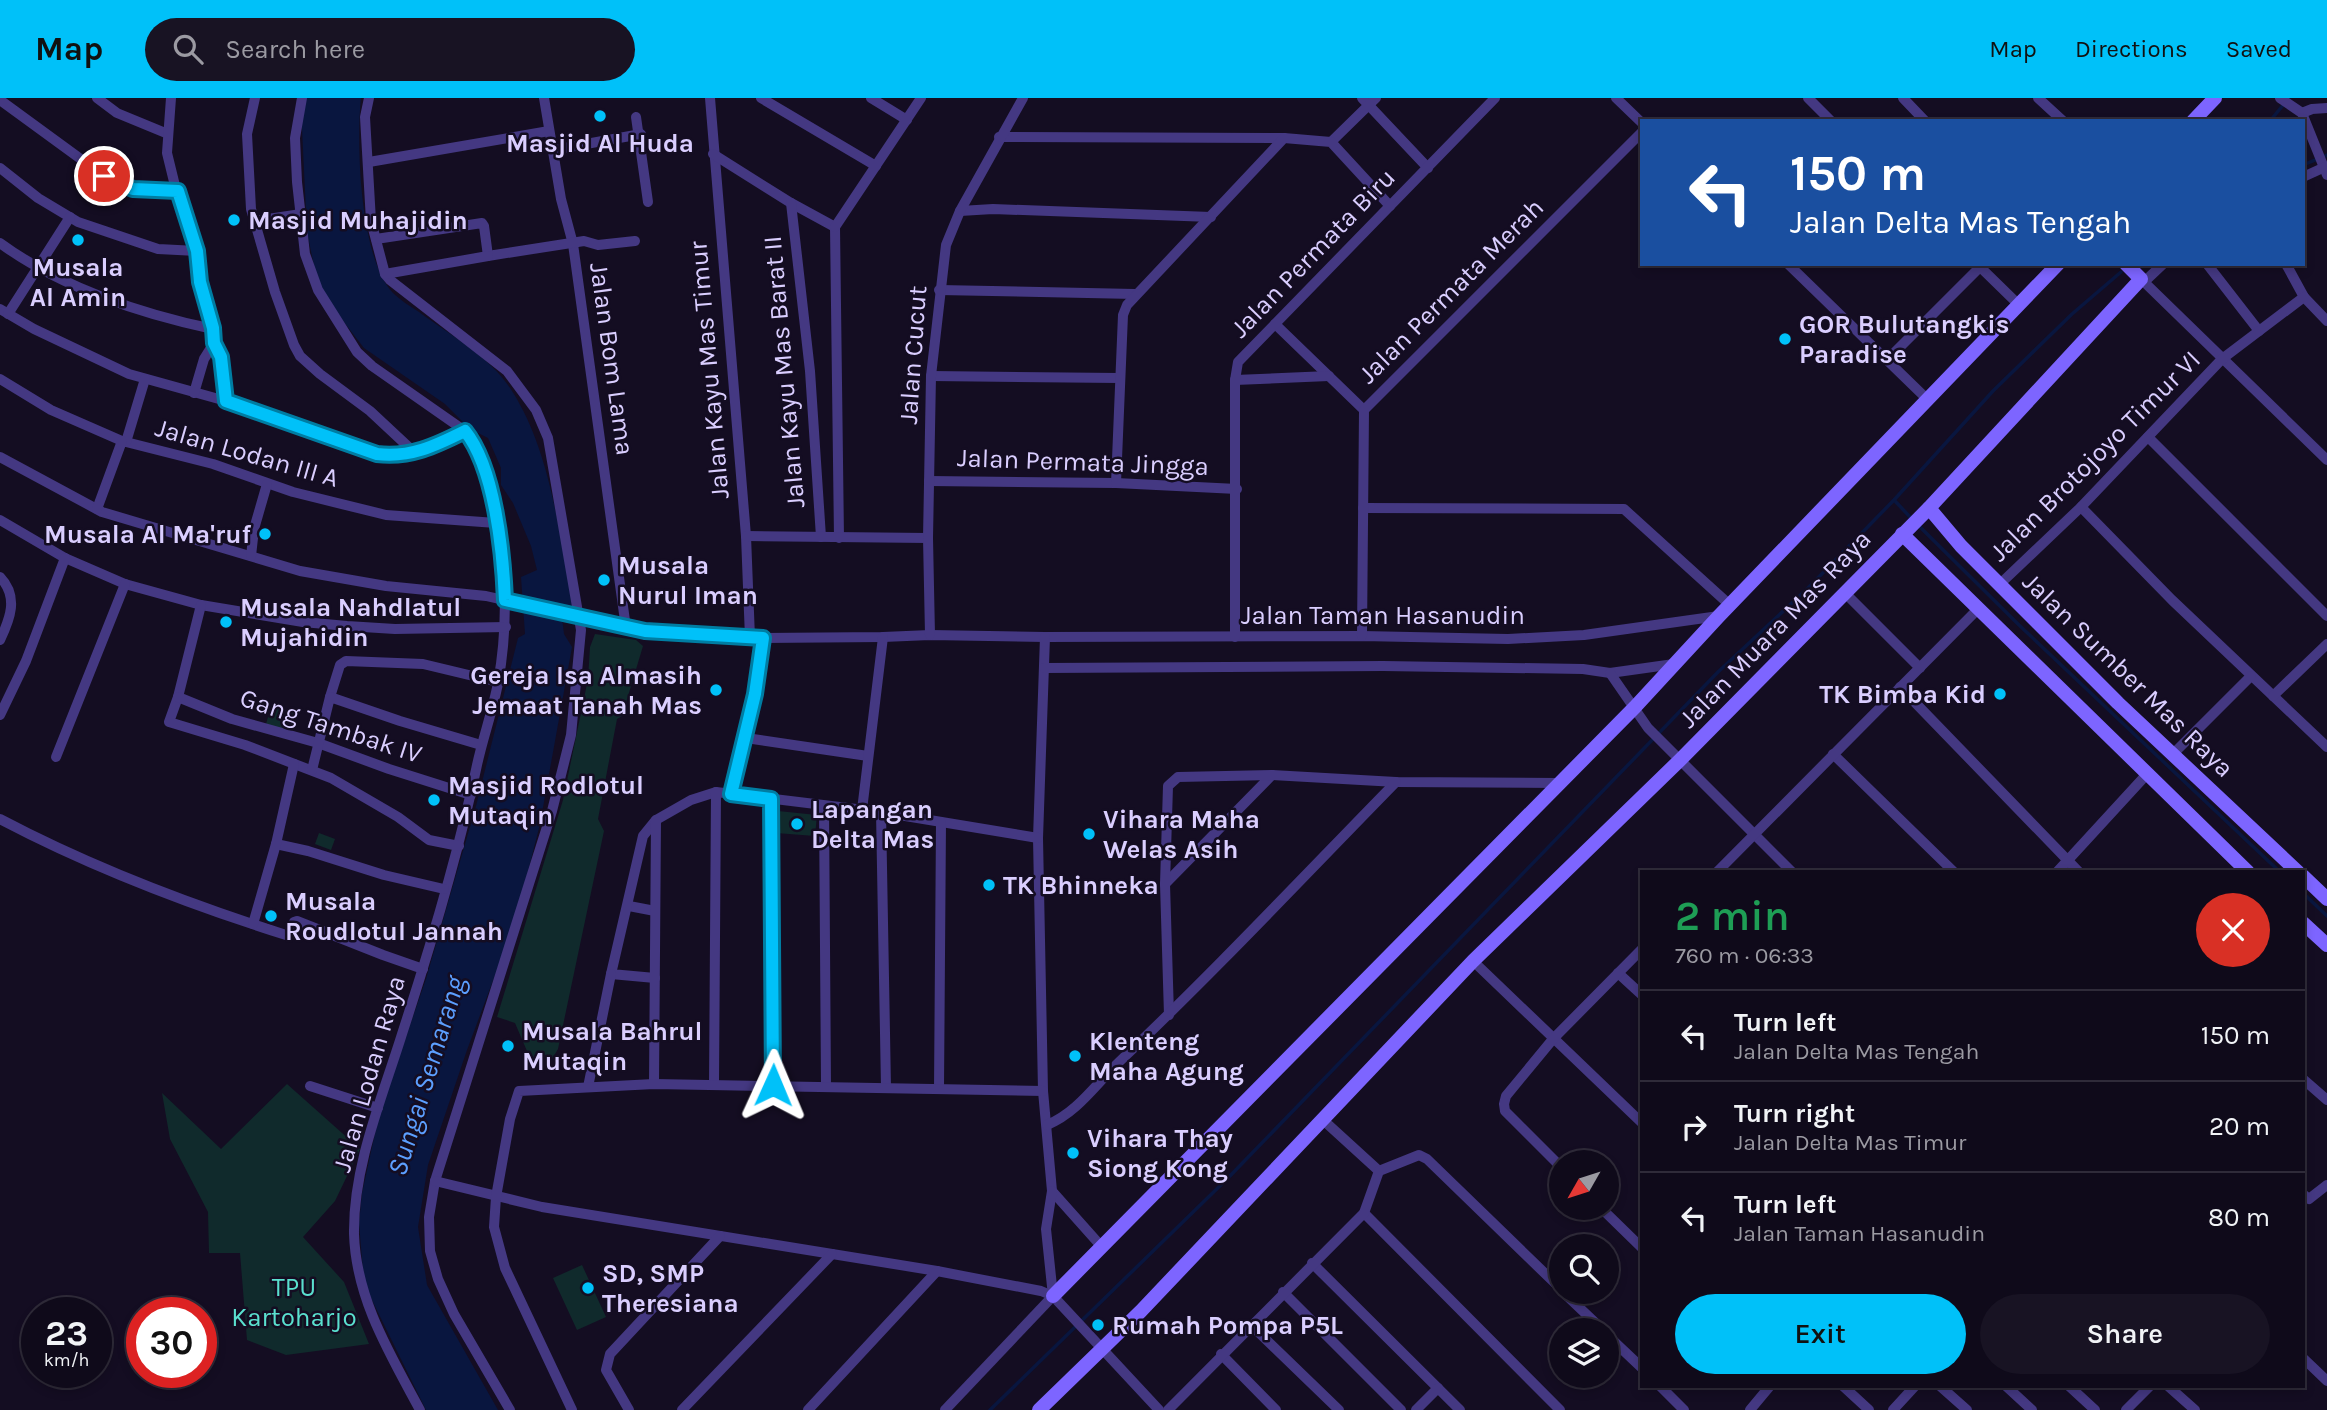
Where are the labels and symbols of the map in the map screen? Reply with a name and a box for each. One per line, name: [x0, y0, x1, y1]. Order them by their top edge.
marker: Masjid Al Huda: [592, 108, 608, 124]
place label: Masjid Al Huda: [506, 128, 694, 159]
pin: [74, 146, 134, 206]
street label: Jalan Permata Biru: [1224, 162, 1402, 344]
street label: Jalan Permata Merah: [1352, 192, 1550, 390]
place label: Masjid Muhajidin: [248, 205, 468, 236]
marker: Masjid Muhajidin: [226, 212, 242, 228]
marker: Musala Al Amin: [70, 232, 86, 248]
street label: Jalan Kayu Mas Barat II: [757, 235, 811, 509]
street label: Jalan Kayu Mas Timur: [682, 239, 736, 500]
place label: Musala Al Amin: [30, 252, 126, 313]
street label: Jalan Bom Lama: [583, 261, 641, 457]
street label: Jalan Cucut: [893, 284, 933, 425]
place label: GOR Bulutangkis Paradise: [1799, 309, 2009, 370]
marker: GOR Bulutangkis Paradise: [1777, 331, 1793, 347]
street label: Jalan Brotojoyo Timur VI: [1983, 344, 2207, 568]
street label: Jalan Lodan III A: [152, 412, 342, 494]
street label: Jalan Permata Jingga: [957, 442, 1209, 482]
place label: Musala Al Ma'ruf: [44, 519, 251, 550]
street label: Jalan Muara Mas Raya: [1672, 524, 1878, 734]
marker: Musala Al Ma'ruf: [257, 526, 273, 542]
place label: Musala Nurul Iman: [618, 550, 758, 611]
street label: Jalan Sumber Mas Raya: [2016, 566, 2240, 784]
marker: Musala Nurul Iman: [596, 572, 612, 588]
place label: Musala Nahdlatul Mujahidin: [240, 592, 461, 653]
street label: Jalan Taman Hasanudin: [1241, 600, 1525, 631]
marker: Musala Nahdlatul Mujahidin: [218, 614, 234, 630]
place label: Gereja Isa Almasih Jemaat Tanah Mas: [470, 660, 702, 721]
place label: TK Bimba Kid: [1819, 679, 1986, 710]
street label: Gang Tambak IV: [236, 682, 426, 770]
marker: Gereja Isa Almasih Jemaat Tanah Mas: [708, 682, 724, 698]
marker: TK Bimba Kid: [1992, 686, 2008, 702]
place label: Masjid Rodlotul Mutaqin: [448, 770, 644, 831]
marker: Masjid Rodlotul Mutaqin: [426, 792, 442, 808]
place label: Lapangan Delta Mas: [811, 794, 934, 855]
place label: Vihara Maha Welas Asih: [1103, 804, 1260, 865]
marker: Lapangan Delta Mas: [789, 816, 805, 832]
marker: Vihara Maha Welas Asih: [1081, 826, 1097, 842]
place label: TK Bhinneka: [1003, 870, 1159, 901]
marker: TK Bhinneka: [981, 877, 997, 893]
place label: Musala Roudlotul Jannah: [285, 886, 503, 947]
marker: Musala Roudlotul Jannah: [263, 908, 279, 924]
water label: Sungai Semarang: [380, 971, 472, 1180]
street label: Jalan Lodan Raya: [326, 972, 412, 1176]
place label: Musala Bahrul Mutaqin: [522, 1016, 702, 1077]
place label: Klenteng Maha Agung: [1089, 1026, 1244, 1087]
marker: Musala Bahrul Mutaqin: [500, 1038, 516, 1054]
position arrow: [736, 1048, 810, 1122]
marker: Klenteng Maha Agung: [1067, 1048, 1083, 1064]
place label: Vihara Thay Siong Kong: [1087, 1123, 1233, 1184]
marker: Vihara Thay Siong Kong: [1065, 1145, 1081, 1161]
north arrow: [1549, 1150, 1619, 1220]
place label: SD, SMP Theresiana: [602, 1258, 739, 1319]
park label: TPU Kartoharjo: [231, 1272, 357, 1333]
marker: SD, SMP Theresiana: [580, 1280, 596, 1296]
speed limit sign: 30: [126, 1297, 217, 1388]
place label: Rumah Pompa P5L: [1112, 1310, 1343, 1341]
marker: Rumah Pompa P5L: [1090, 1317, 1106, 1333]

